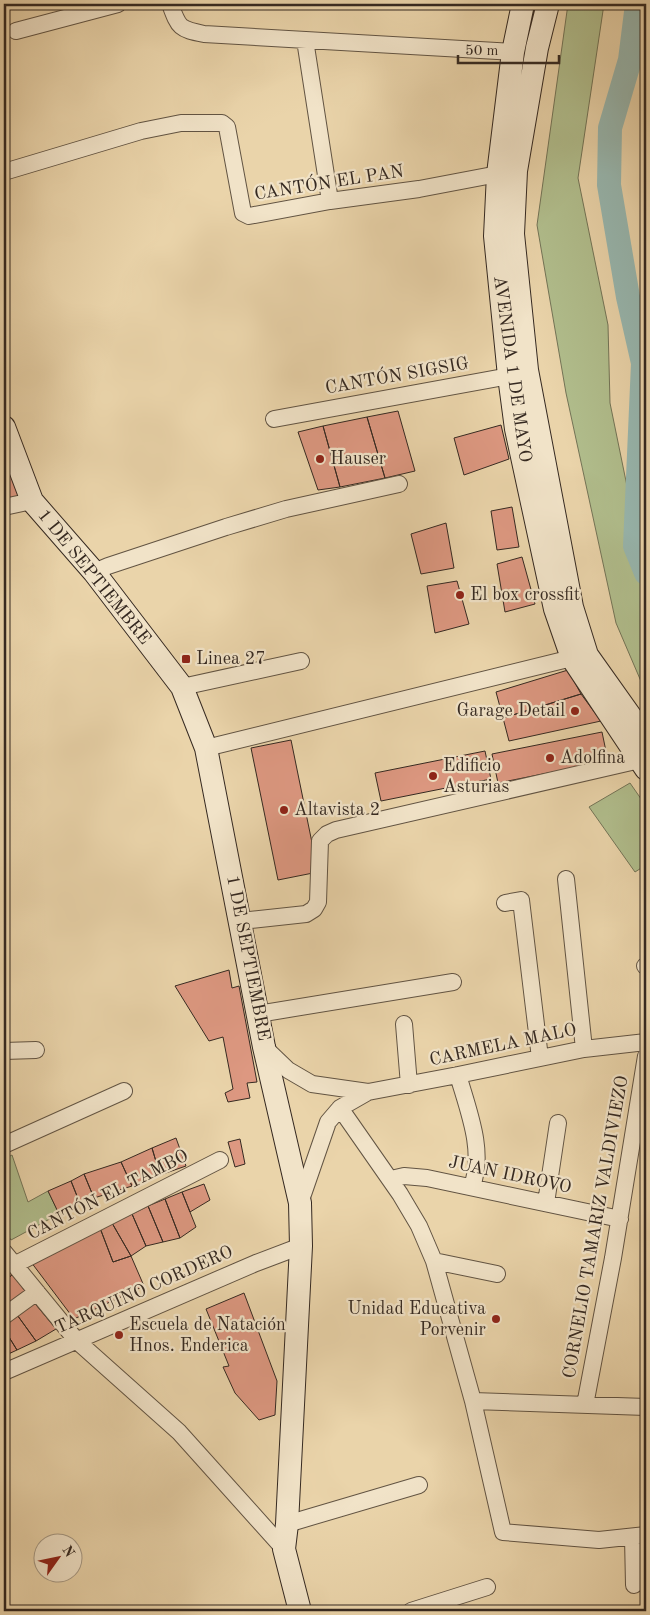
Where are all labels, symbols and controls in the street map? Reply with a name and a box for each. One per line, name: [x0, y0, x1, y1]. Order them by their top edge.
scale bar: [458, 32, 559, 64]
text: 50 m: [465, 44, 499, 59]
street label: CANTÓN EL PAN: [252, 157, 405, 204]
street label: AVENIDA 1 DE MAYO: [490, 275, 534, 463]
street label: CANTÓN SIGSIG: [323, 350, 470, 397]
place label: Hauser: [330, 450, 387, 468]
marker: Hauser: [314, 453, 326, 465]
street label: 1 DE SEPTIEMBRE: [34, 506, 154, 648]
place label: El box crossfit: [470, 586, 580, 604]
marker: El box crossfit: [454, 589, 466, 601]
place label: Linea 27: [196, 650, 266, 668]
marker: Linea 27: [180, 653, 192, 665]
place label: Garage Detail: [457, 702, 565, 720]
marker: Garage Detail: [569, 705, 581, 717]
place label: Adolfina: [560, 749, 625, 767]
marker: Adolfina: [544, 752, 556, 764]
place label: Edificio Asturias: [443, 757, 510, 796]
marker: Edificio Asturias: [427, 770, 439, 782]
place label: Altavista 2: [294, 801, 380, 819]
marker: Altavista 2: [278, 804, 290, 816]
street label: 1 DE SEPTIEMBRE: [223, 874, 273, 1042]
street label: CARMELA MALO: [428, 1021, 578, 1069]
street label: CORNELIO TAMARIZ VALDIVIEZO: [560, 1074, 632, 1380]
street label: CANTÓN EL TAMBO: [22, 1142, 191, 1243]
street label: JUAN IDROVO: [447, 1153, 573, 1197]
street label: TARQUINO CORDERO: [52, 1243, 236, 1337]
place label: Unidad Educativa Porvenir: [347, 1300, 487, 1339]
marker: Unidad Educativa Porvenir: [490, 1313, 502, 1325]
place label: Escuela de Natación Hnos. Enderica: [129, 1316, 286, 1355]
marker: Escuela de Natación Hnos. Enderica: [113, 1329, 125, 1341]
north arrow: [32, 1532, 82, 1582]
text: N: [59, 1543, 77, 1560]

